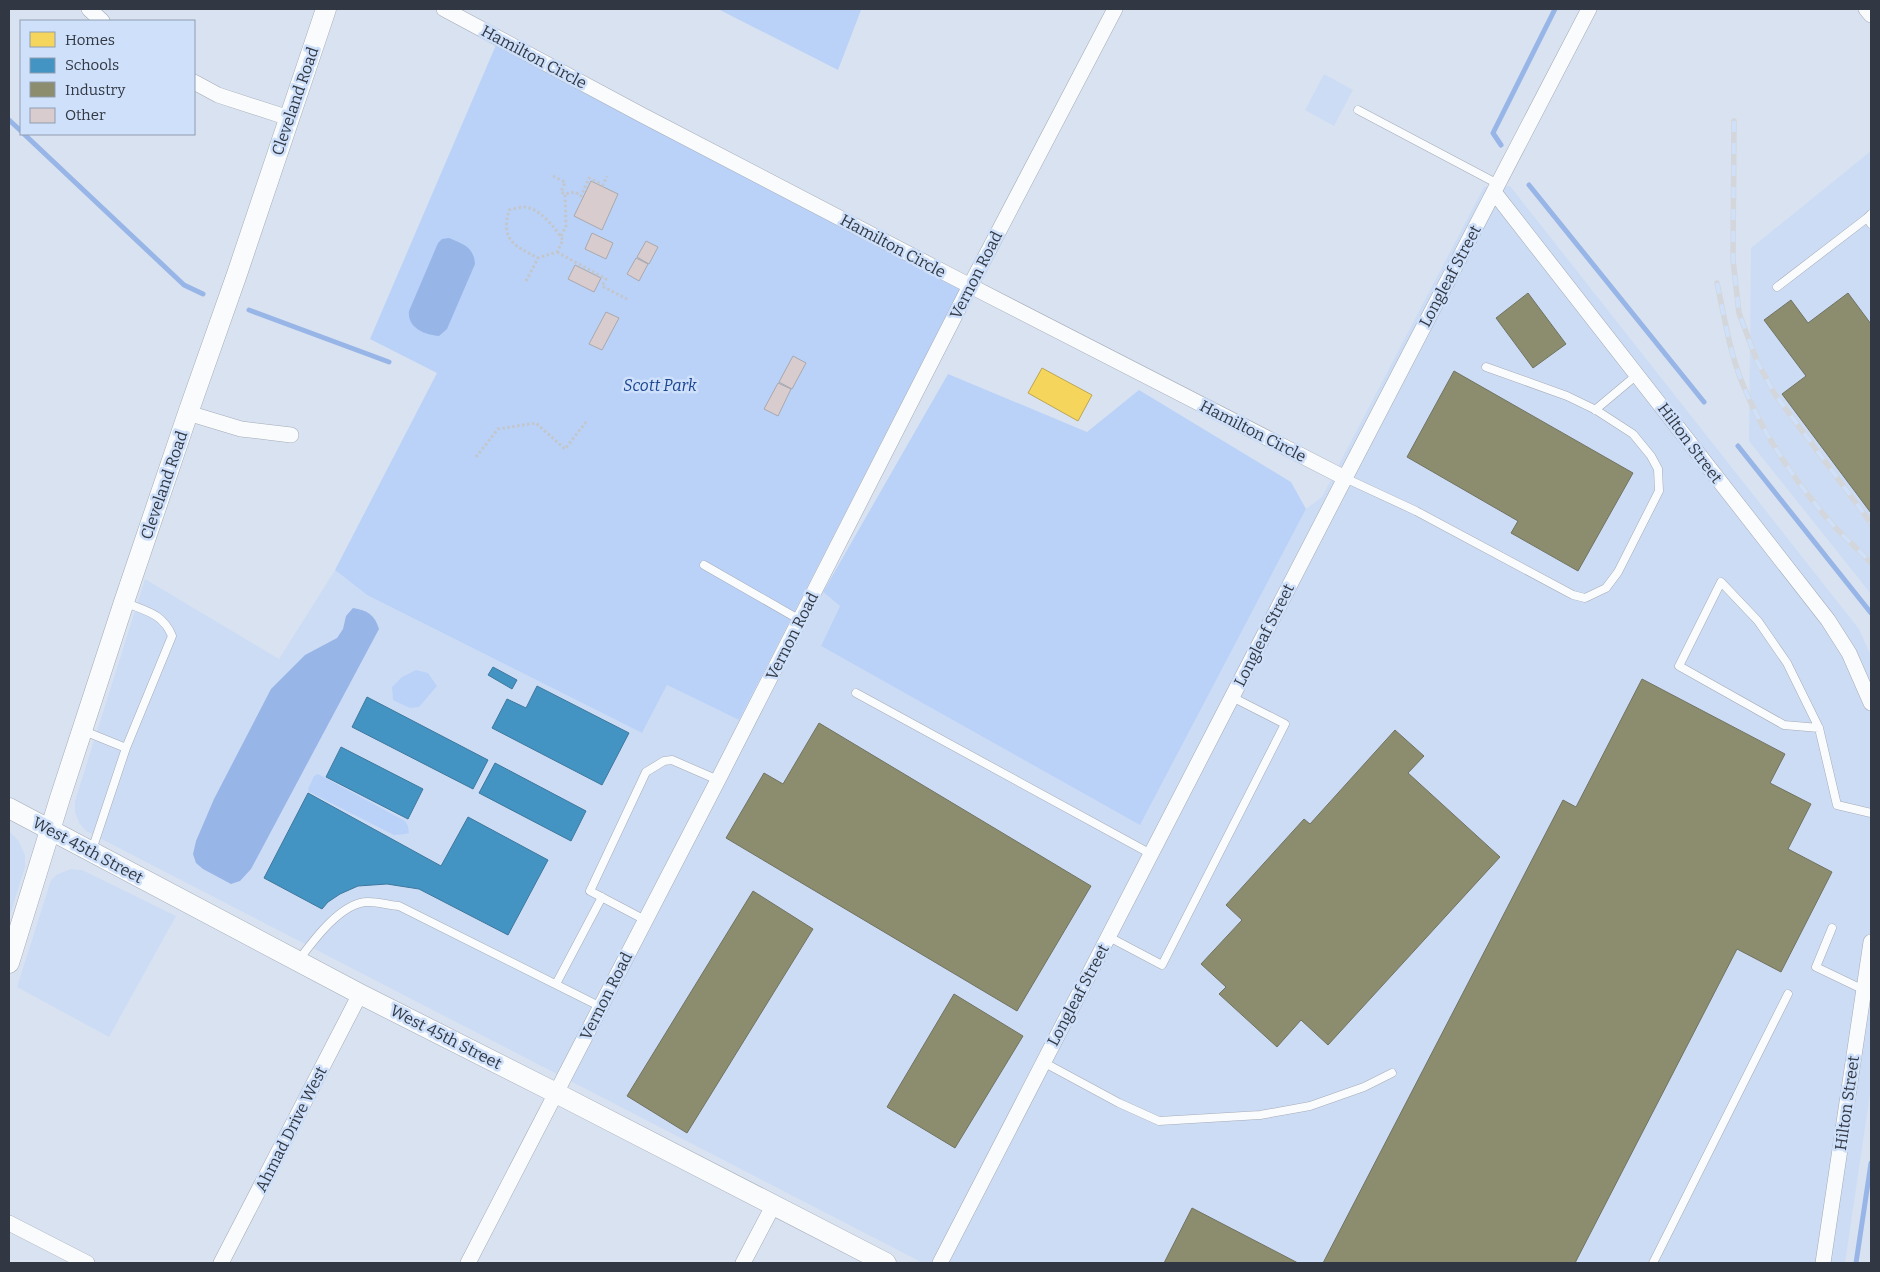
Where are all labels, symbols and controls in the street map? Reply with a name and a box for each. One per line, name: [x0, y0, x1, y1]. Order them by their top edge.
legend: [20, 20, 195, 135]
street label: Hamilton Circle: [478, 21, 590, 93]
text: Homes: [65, 31, 115, 49]
street label: Cleveland Road: [268, 44, 323, 158]
text: Schools: [65, 56, 119, 74]
text: Industry: [65, 81, 125, 99]
text: Other: [65, 106, 106, 124]
street label: Hamilton Circle: [837, 210, 949, 282]
street label: Longleaf Street: [1415, 222, 1485, 330]
street label: Vernon Road: [946, 228, 1006, 322]
park label: Scott Park: [623, 376, 697, 395]
street label: Hamilton Circle: [1197, 396, 1309, 466]
street label: Hilton Street: [1654, 399, 1726, 487]
street label: Cleveland Road: [137, 428, 192, 542]
street label: Longleaf Street: [1230, 580, 1298, 690]
street label: Vernon Road: [762, 589, 822, 683]
street label: West 45th Street: [29, 813, 147, 887]
street label: Longleaf Street: [1043, 941, 1113, 1049]
street label: Vernon Road: [576, 949, 636, 1043]
street label: West 45th Street: [387, 1001, 505, 1073]
street label: Hilton Street: [1831, 1054, 1863, 1152]
street label: Ahmad Drive West: [251, 1063, 331, 1195]

